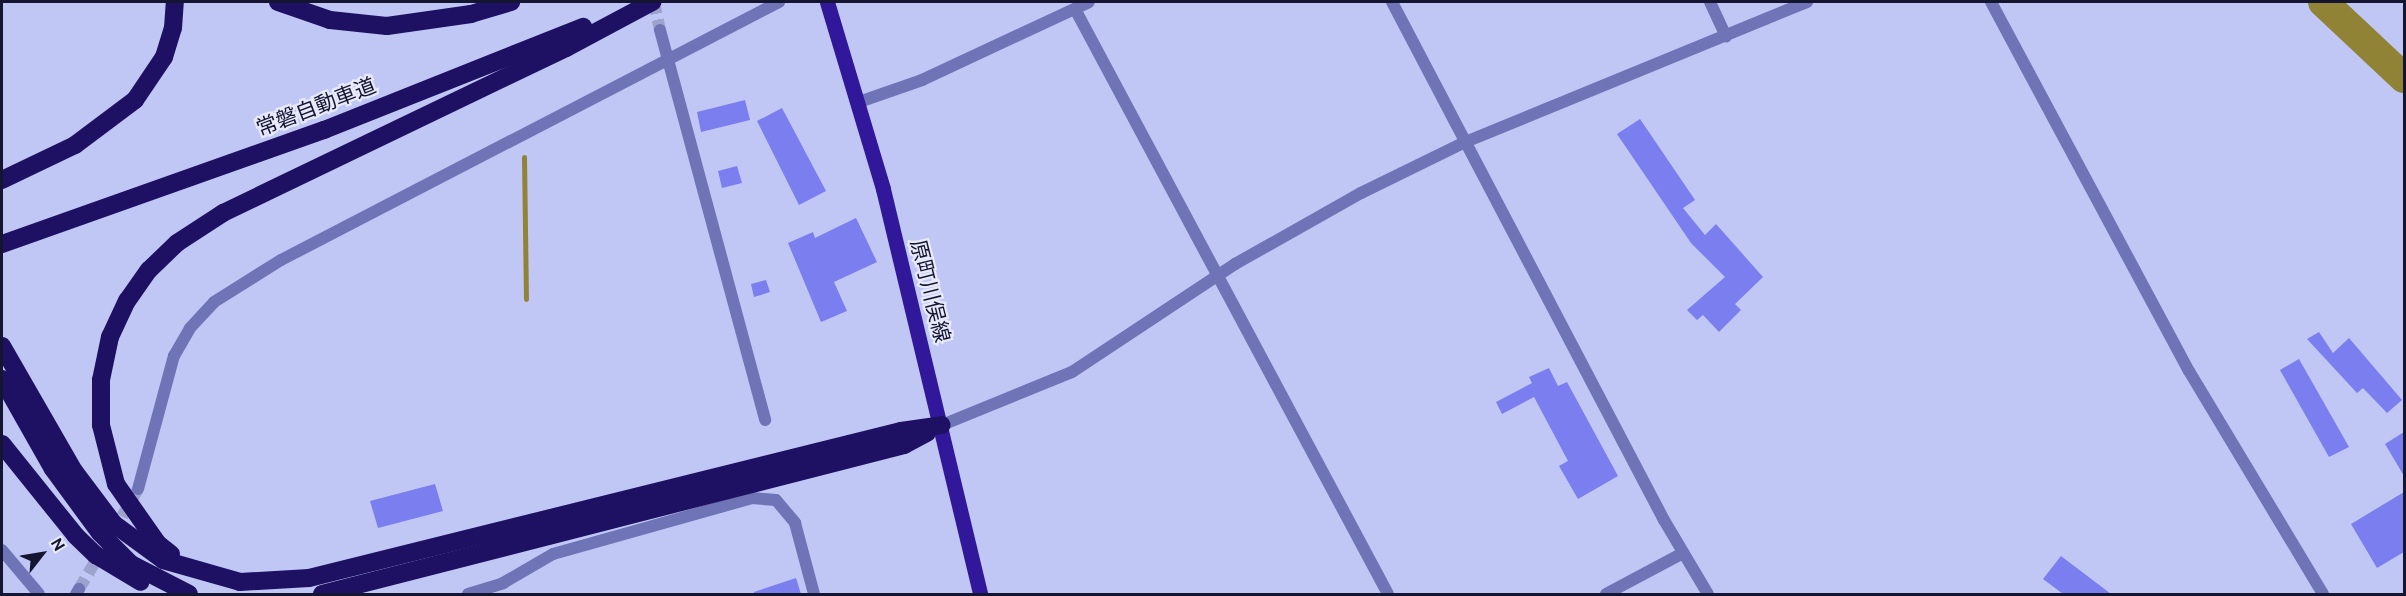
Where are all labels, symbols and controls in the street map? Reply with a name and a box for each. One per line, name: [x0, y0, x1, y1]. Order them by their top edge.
street label: 常磐自動車道: [253, 73, 379, 141]
street label: 原町川俣線: [905, 237, 955, 345]
north arrow: [12, 524, 72, 584]
text: N: [47, 535, 69, 554]

